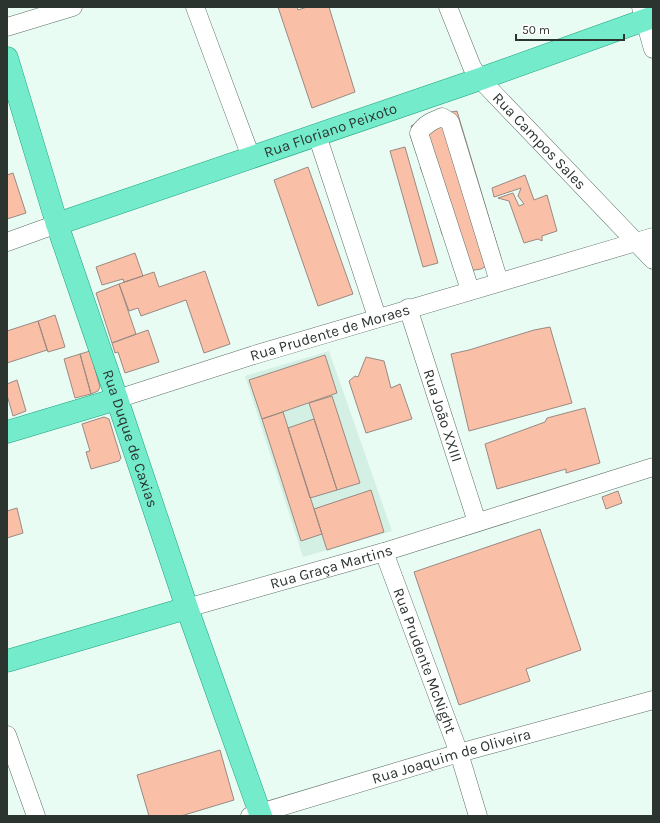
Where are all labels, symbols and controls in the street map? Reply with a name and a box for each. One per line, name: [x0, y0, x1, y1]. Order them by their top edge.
scale bar: [516, 16, 624, 42]
text: 50 m: [522, 23, 550, 37]
street label: Rua Campos Sales: [489, 89, 590, 193]
street label: Rua Floriano Peixoto: [261, 99, 399, 161]
street label: Rua Prudente de Moraes: [248, 300, 412, 365]
street label: Rua Duque de Caxias: [99, 367, 162, 510]
street label: Rua João XXIII: [419, 367, 466, 464]
street label: Rua Graça Martins: [268, 541, 395, 593]
street label: Rua Prudente McNight: [389, 585, 460, 736]
street label: Rua Joaquim de Oliveira: [370, 725, 533, 788]

